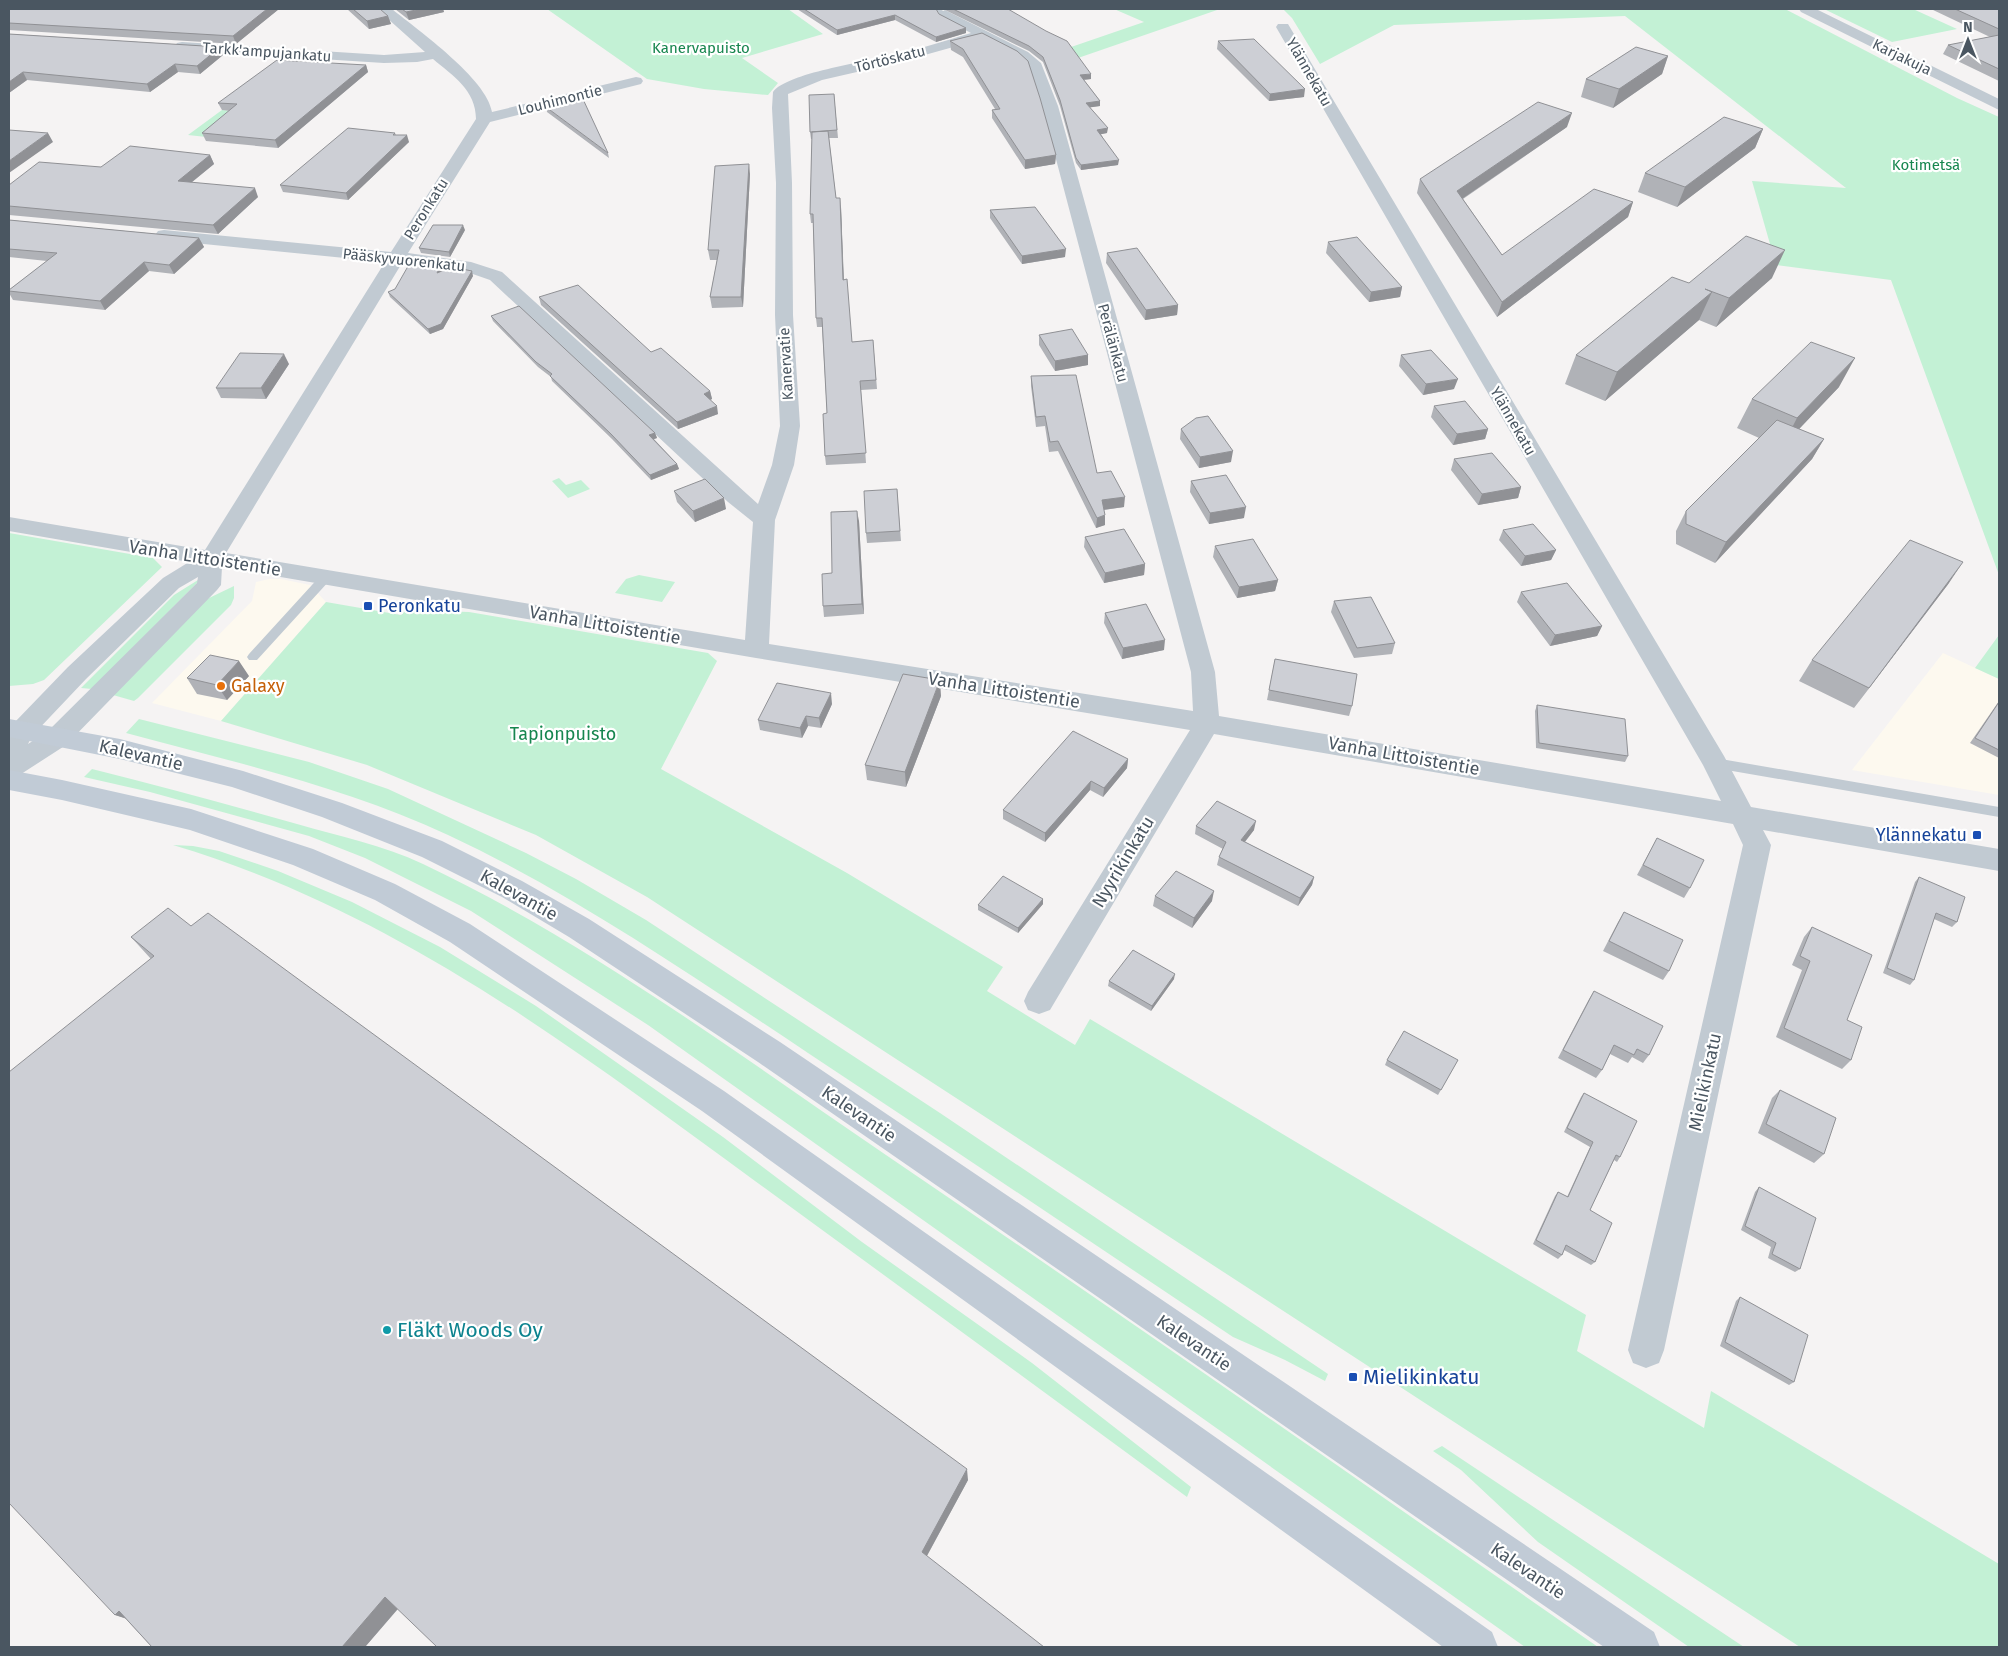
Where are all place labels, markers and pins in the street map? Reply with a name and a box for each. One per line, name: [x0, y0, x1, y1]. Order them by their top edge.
place label: Peronkatu: [378, 595, 461, 617]
marker: Peronkatu: [362, 600, 374, 612]
place label: Galaxy: [231, 675, 285, 697]
marker: Galaxy: [215, 680, 227, 692]
place label: Ylännekatu: [1876, 824, 1967, 846]
marker: Ylännekatu: [1971, 829, 1983, 841]
place label: Fläkt Woods Oy: [397, 1317, 544, 1343]
marker: Fläkt Woods Oy: [381, 1324, 393, 1336]
place label: Mielikinkatu: [1363, 1364, 1479, 1390]
marker: Mielikinkatu: [1347, 1371, 1359, 1383]

